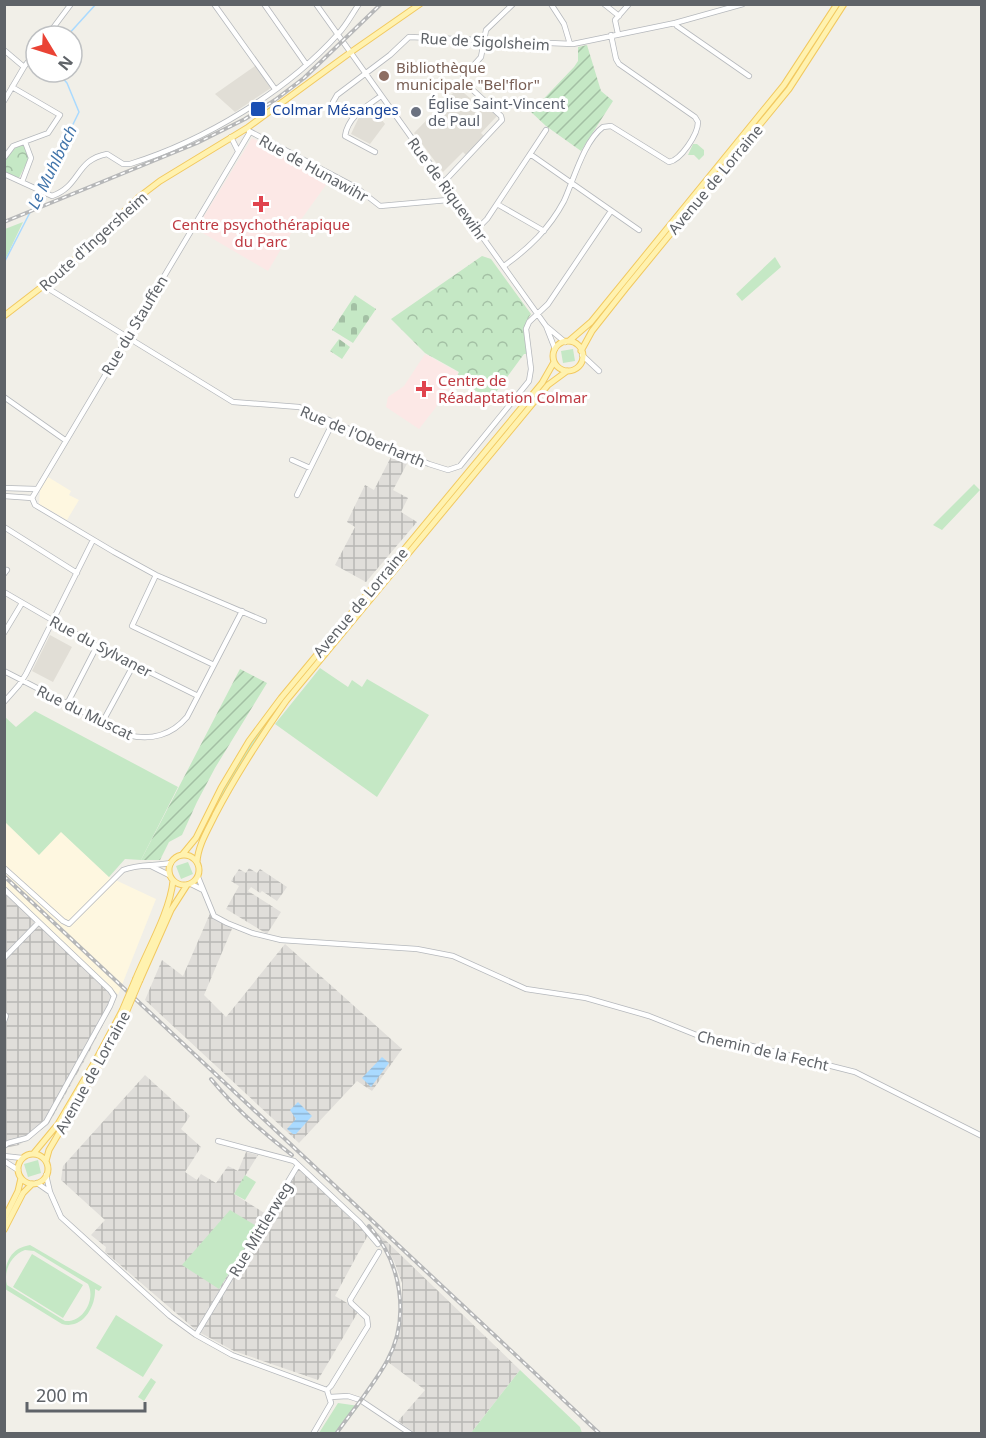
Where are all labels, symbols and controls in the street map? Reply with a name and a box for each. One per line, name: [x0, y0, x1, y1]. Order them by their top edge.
north arrow: [24, 24, 84, 84]
street label: Rue de Sigolsheim: [420, 28, 550, 54]
text: N: [53, 51, 78, 75]
place label: Bibliothèque municipale "Bel'flor": [396, 57, 540, 94]
marker: Bibliothèque municipale "Bel'flor": [377, 69, 391, 83]
place label: Église Saint-Vincent de Paul: [428, 93, 566, 130]
place label: Colmar Mésanges: [272, 99, 399, 119]
marker: Colmar Mésanges: [249, 100, 267, 118]
marker: Église Saint-Vincent de Paul: [409, 105, 423, 119]
street label: Avenue de Lorraine: [663, 120, 767, 238]
water label: Le Muhlbach: [22, 121, 82, 213]
street label: Rue de Hunawihr: [256, 130, 372, 206]
street label: Rue de Riquewihr: [404, 133, 492, 245]
street label: Route d'Ingersheim: [35, 187, 151, 295]
marker: Centre psychothérapique du Parc: [252, 195, 270, 213]
place label: Centre psychothérapique du Parc: [172, 214, 350, 251]
street label: Rue du Stauffen: [96, 272, 172, 378]
place label: Centre de Réadaptation Colmar: [438, 370, 588, 407]
marker: Centre de Réadaptation Colmar: [415, 380, 433, 398]
street label: Rue de l'Oberharth: [297, 401, 429, 471]
street label: Avenue de Lorraine: [308, 543, 412, 661]
street label: Rue du Sylvaner: [46, 611, 156, 681]
street label: Rue du Muscat: [34, 680, 137, 744]
street label: Avenue de Lorraine: [50, 1007, 134, 1137]
street label: Chemin de la Fecht: [695, 1025, 831, 1075]
street label: Rue Mittlerweg: [224, 1178, 296, 1280]
scale bar: [27, 1375, 146, 1413]
text: 200 m: [36, 1383, 88, 1407]

